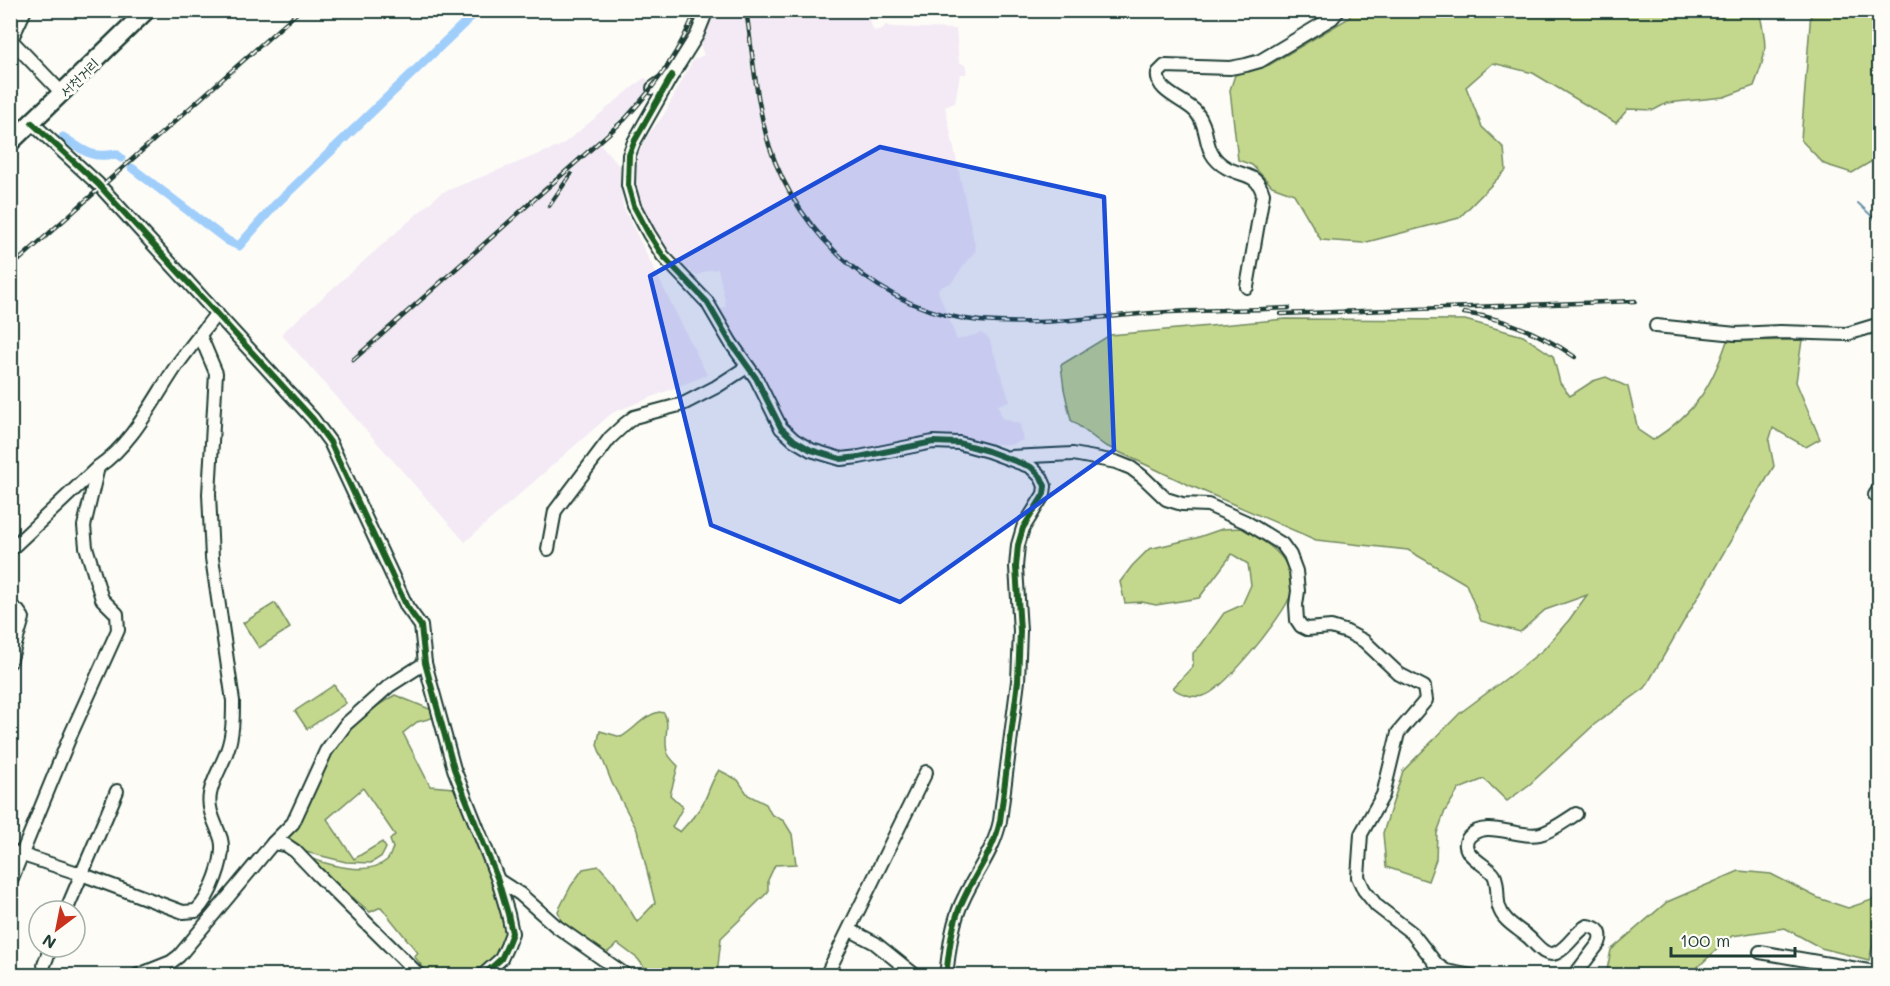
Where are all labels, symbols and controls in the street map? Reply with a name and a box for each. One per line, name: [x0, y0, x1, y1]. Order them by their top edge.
street label: 서천거리: [55, 53, 103, 101]
north arrow: [27, 899, 87, 959]
scale bar: [1671, 920, 1796, 958]
text: 100 m: [1680, 928, 1730, 952]
text: N: [38, 930, 60, 954]

